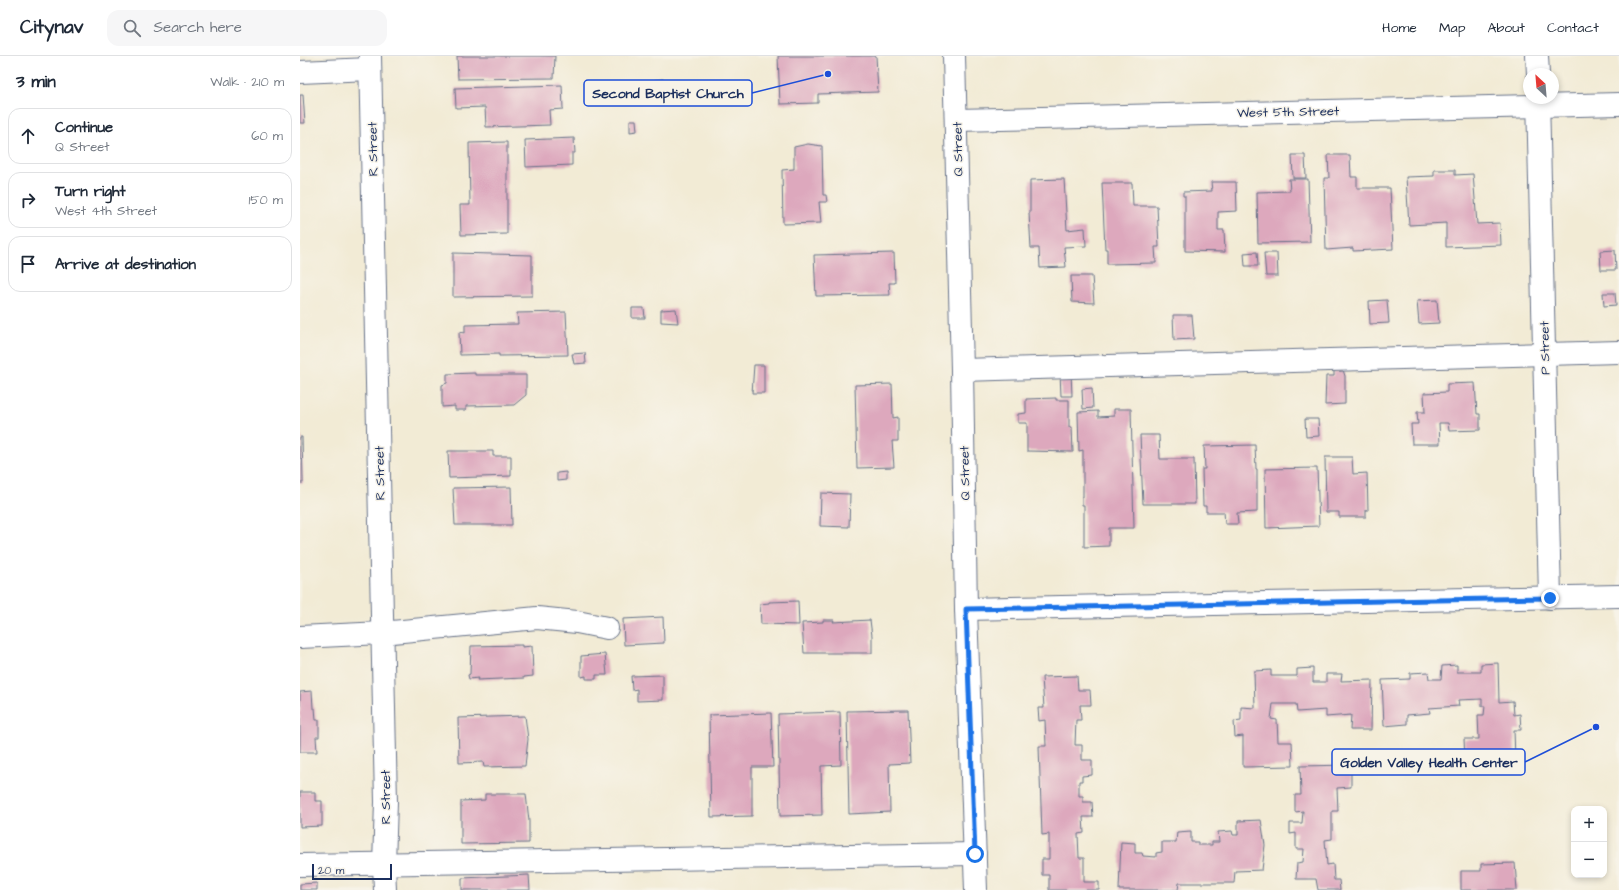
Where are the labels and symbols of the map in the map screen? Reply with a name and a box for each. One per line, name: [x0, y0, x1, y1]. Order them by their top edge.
north arrow: [1523, 68, 1559, 104]
callout: Second Baptist Church: [584, 80, 752, 106]
text: Second Baptist Church: [591, 84, 745, 104]
street label: West 5th Street: [1237, 102, 1340, 122]
street label: R Street: [364, 121, 382, 176]
street label: Q Street: [949, 121, 967, 176]
street label: P Street: [1536, 320, 1554, 375]
street label: R Street: [371, 445, 389, 500]
street label: Q Street: [956, 445, 974, 500]
route end: [1541, 589, 1559, 607]
callout: Golden Valley Health Center: [1332, 749, 1525, 775]
text: Golden Valley Health Center: [1340, 753, 1518, 773]
street label: R Street: [377, 769, 395, 824]
route start: [966, 845, 984, 863]
scale bar: [312, 862, 392, 881]

